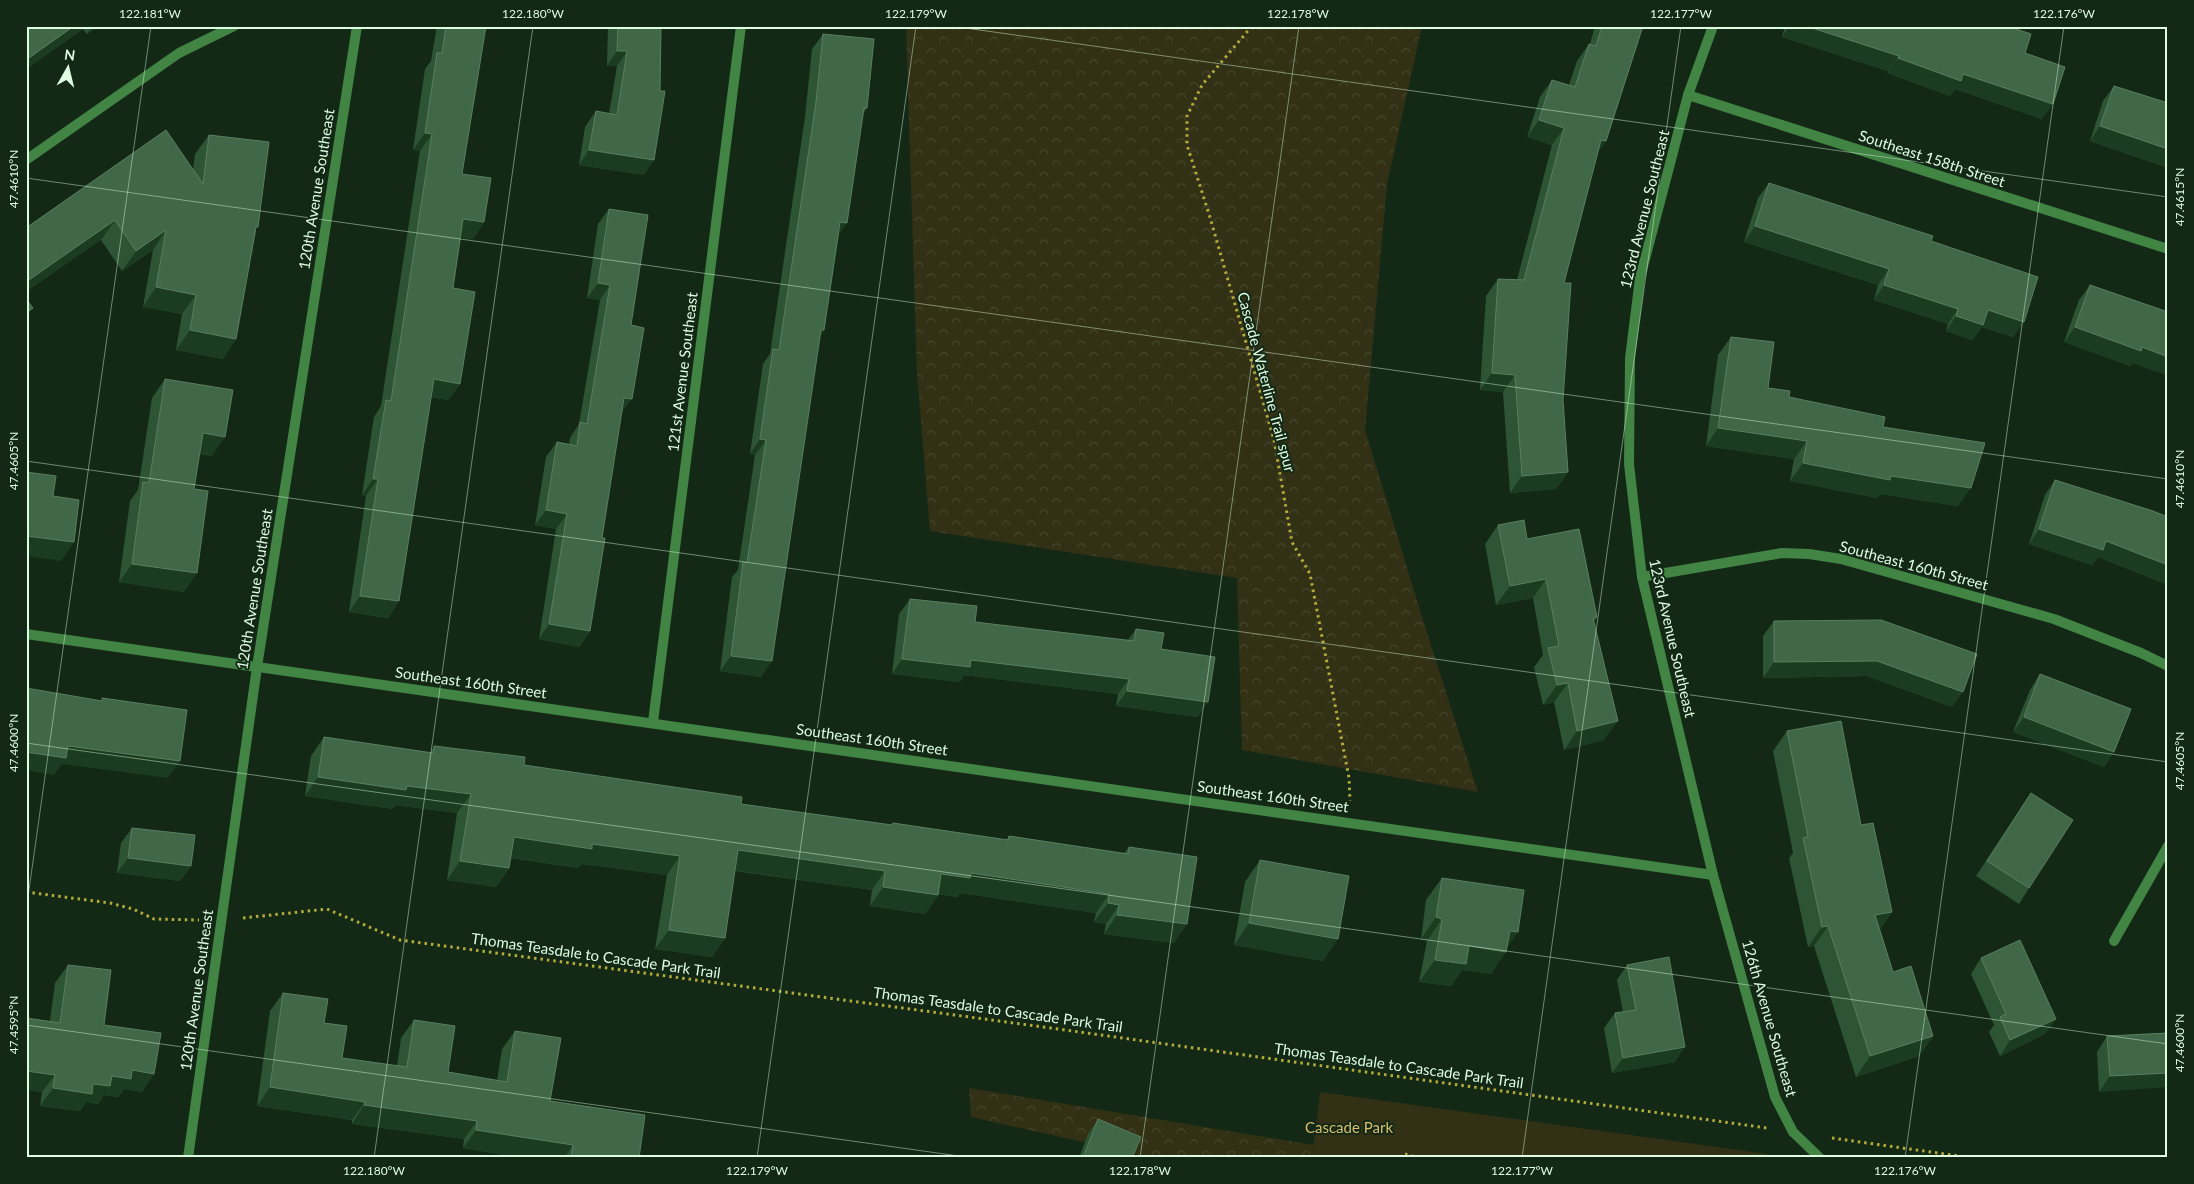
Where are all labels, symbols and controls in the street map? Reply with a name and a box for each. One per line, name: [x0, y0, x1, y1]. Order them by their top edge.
text: 122.181°W: [119, 6, 182, 21]
text: 122.180°W: [502, 6, 565, 21]
text: 122.179°W: [885, 6, 948, 21]
text: 122.178°W: [1267, 6, 1330, 21]
text: 122.177°W: [1650, 6, 1713, 21]
text: 122.176°W: [2033, 6, 2096, 21]
north arrow: [42, 42, 92, 92]
text: N: [63, 45, 76, 64]
street label: 120th Avenue Southeast: [294, 107, 338, 271]
street label: Southeast 158th Street: [1856, 126, 2008, 190]
street label: 123rd Avenue Southeast: [1616, 127, 1673, 290]
text: 47.4610°N: [6, 150, 21, 208]
text: 47.4615°N: [2172, 168, 2187, 226]
street label: Cascade Waterline Trail spur: [1234, 290, 1300, 475]
street label: 121st Avenue Southeast: [663, 291, 701, 453]
text: 47.4605°N: [6, 432, 21, 490]
text: 47.4610°N: [2172, 450, 2187, 508]
street label: 120th Avenue Southeast: [232, 507, 276, 671]
street label: Southeast 160th Street: [1838, 537, 1991, 594]
street label: 123rd Avenue Southeast: [1646, 557, 1700, 720]
street label: Southeast 160th Street: [394, 662, 549, 702]
text: 47.4600°N: [6, 714, 21, 772]
street label: Southeast 160th Street: [795, 719, 950, 759]
text: 47.4605°N: [2172, 732, 2187, 790]
street label: Southeast 160th Street: [1196, 776, 1351, 816]
street label: 120th Avenue Southeast: [176, 908, 216, 1072]
street label: Thomas Teasdale to Cascade Park Trail: [470, 929, 722, 981]
street label: 126th Avenue Southeast: [1739, 937, 1801, 1099]
street label: Thomas Teasdale to Cascade Park Trail: [872, 983, 1124, 1035]
text: 47.4595°N: [6, 996, 21, 1054]
text: 47.4600°N: [2172, 1014, 2187, 1072]
street label: Thomas Teasdale to Cascade Park Trail: [1273, 1039, 1525, 1091]
park label: Cascade Park: [1305, 1118, 1393, 1136]
text: 122.180°W: [343, 1163, 406, 1178]
text: 122.179°W: [726, 1163, 789, 1178]
text: 122.178°W: [1109, 1163, 1172, 1178]
text: 122.177°W: [1491, 1163, 1554, 1178]
text: 122.176°W: [1874, 1163, 1937, 1178]

